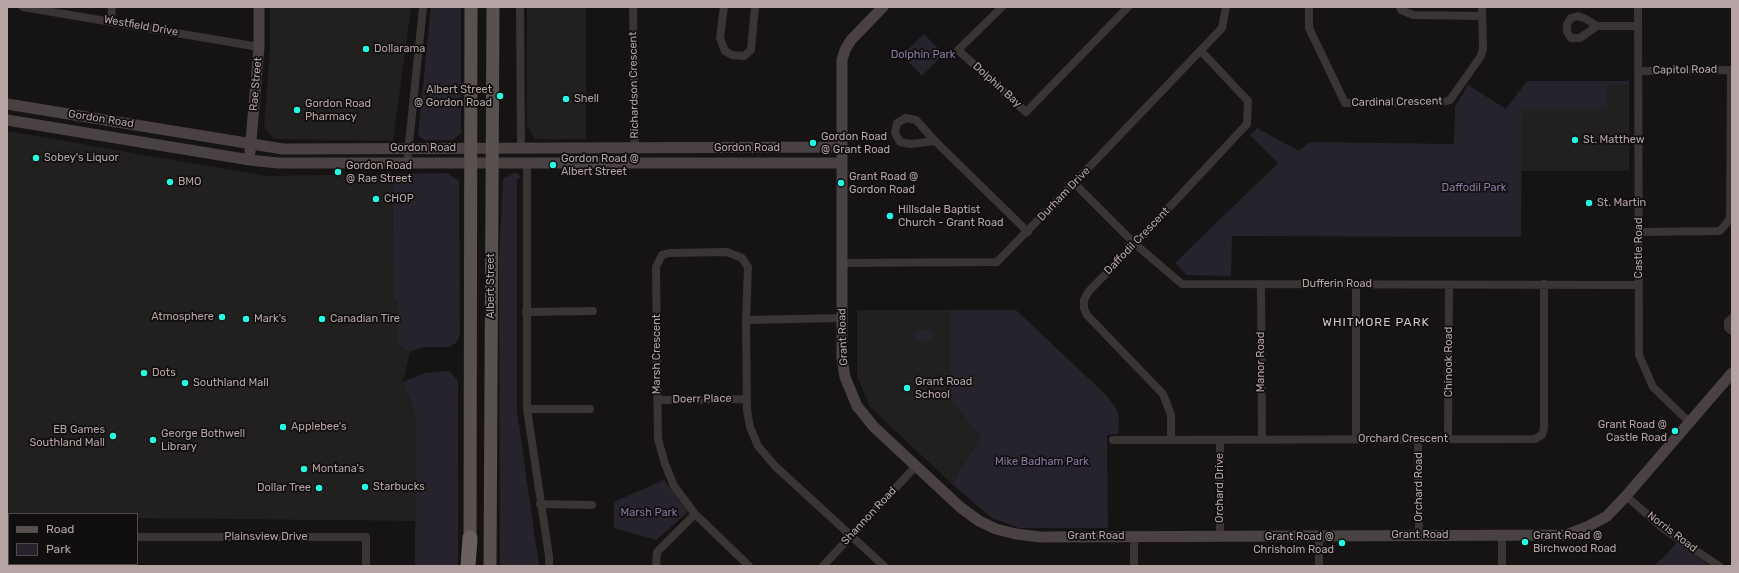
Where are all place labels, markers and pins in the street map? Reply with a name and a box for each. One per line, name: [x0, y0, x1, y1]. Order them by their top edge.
place label: Dollarama: [374, 42, 425, 56]
marker: Dollarama: [361, 44, 371, 54]
place label: Albert Street @ Gordon Road: [414, 83, 492, 109]
marker: Albert Street @ Gordon Road: [495, 91, 505, 101]
place label: Shell: [574, 92, 599, 106]
marker: Shell: [561, 94, 571, 104]
place label: Gordon Road Pharmacy: [305, 97, 371, 123]
marker: Gordon Road Pharmacy: [292, 105, 302, 115]
place label: Gordon Road @ Grant Road: [821, 130, 890, 156]
place label: St. Matthew: [1583, 133, 1644, 147]
marker: St. Matthew: [1570, 135, 1580, 145]
marker: Gordon Road @ Grant Road: [808, 138, 818, 148]
place label: Sobey's Liquor: [44, 151, 119, 165]
place label: Gordon Road @ Albert Street: [561, 152, 639, 178]
marker: Sobey's Liquor: [31, 153, 41, 163]
place label: Gordon Road @ Rae Street: [346, 159, 412, 185]
marker: Gordon Road @ Albert Street: [548, 160, 558, 170]
marker: Gordon Road @ Rae Street: [333, 167, 343, 177]
place label: Grant Road @ Gordon Road: [849, 170, 918, 196]
place label: BMO: [178, 175, 202, 189]
marker: BMO: [165, 177, 175, 187]
marker: Grant Road @ Gordon Road: [836, 178, 846, 188]
place label: CHOP: [384, 192, 414, 206]
marker: CHOP: [371, 194, 381, 204]
place label: St. Martin: [1597, 196, 1646, 210]
marker: St. Martin: [1584, 198, 1594, 208]
place label: Hillsdale Baptist Church - Grant Road: [898, 203, 1004, 229]
marker: Hillsdale Baptist Church - Grant Road: [885, 211, 895, 221]
place label: Atmosphere: [151, 310, 214, 324]
marker: Atmosphere: [217, 312, 227, 322]
place label: Mark's: [254, 312, 286, 326]
place label: Canadian Tire: [330, 312, 400, 326]
marker: Mark's: [241, 314, 251, 324]
marker: Canadian Tire: [317, 314, 327, 324]
place label: Dots: [152, 366, 176, 380]
marker: Dots: [139, 368, 149, 378]
place label: Grant Road School: [915, 375, 972, 401]
place label: Southland Mall: [193, 376, 269, 390]
marker: Southland Mall: [180, 378, 190, 388]
marker: Grant Road School: [902, 383, 912, 393]
place label: Grant Road @ Castle Road: [1598, 418, 1667, 444]
place label: Applebee's: [291, 420, 347, 434]
marker: Applebee's: [278, 422, 288, 432]
place label: EB Games Southland Mall: [29, 423, 105, 449]
marker: Grant Road @ Castle Road: [1670, 426, 1680, 436]
place label: George Bothwell Library: [161, 427, 245, 453]
marker: EB Games Southland Mall: [108, 431, 118, 441]
marker: George Bothwell Library: [148, 435, 158, 445]
place label: Montana's: [312, 462, 364, 476]
marker: Montana's: [299, 464, 309, 474]
place label: Starbucks: [373, 480, 425, 494]
place label: Dollar Tree: [257, 481, 311, 495]
marker: Starbucks: [360, 482, 370, 492]
marker: Dollar Tree: [314, 483, 324, 493]
place label: Grant Road @ Birchwood Road: [1533, 529, 1616, 555]
place label: Grant Road @ Chrisholm Road: [1253, 530, 1334, 556]
marker: Grant Road @ Birchwood Road: [1520, 537, 1530, 547]
marker: Grant Road @ Chrisholm Road: [1337, 538, 1347, 548]

